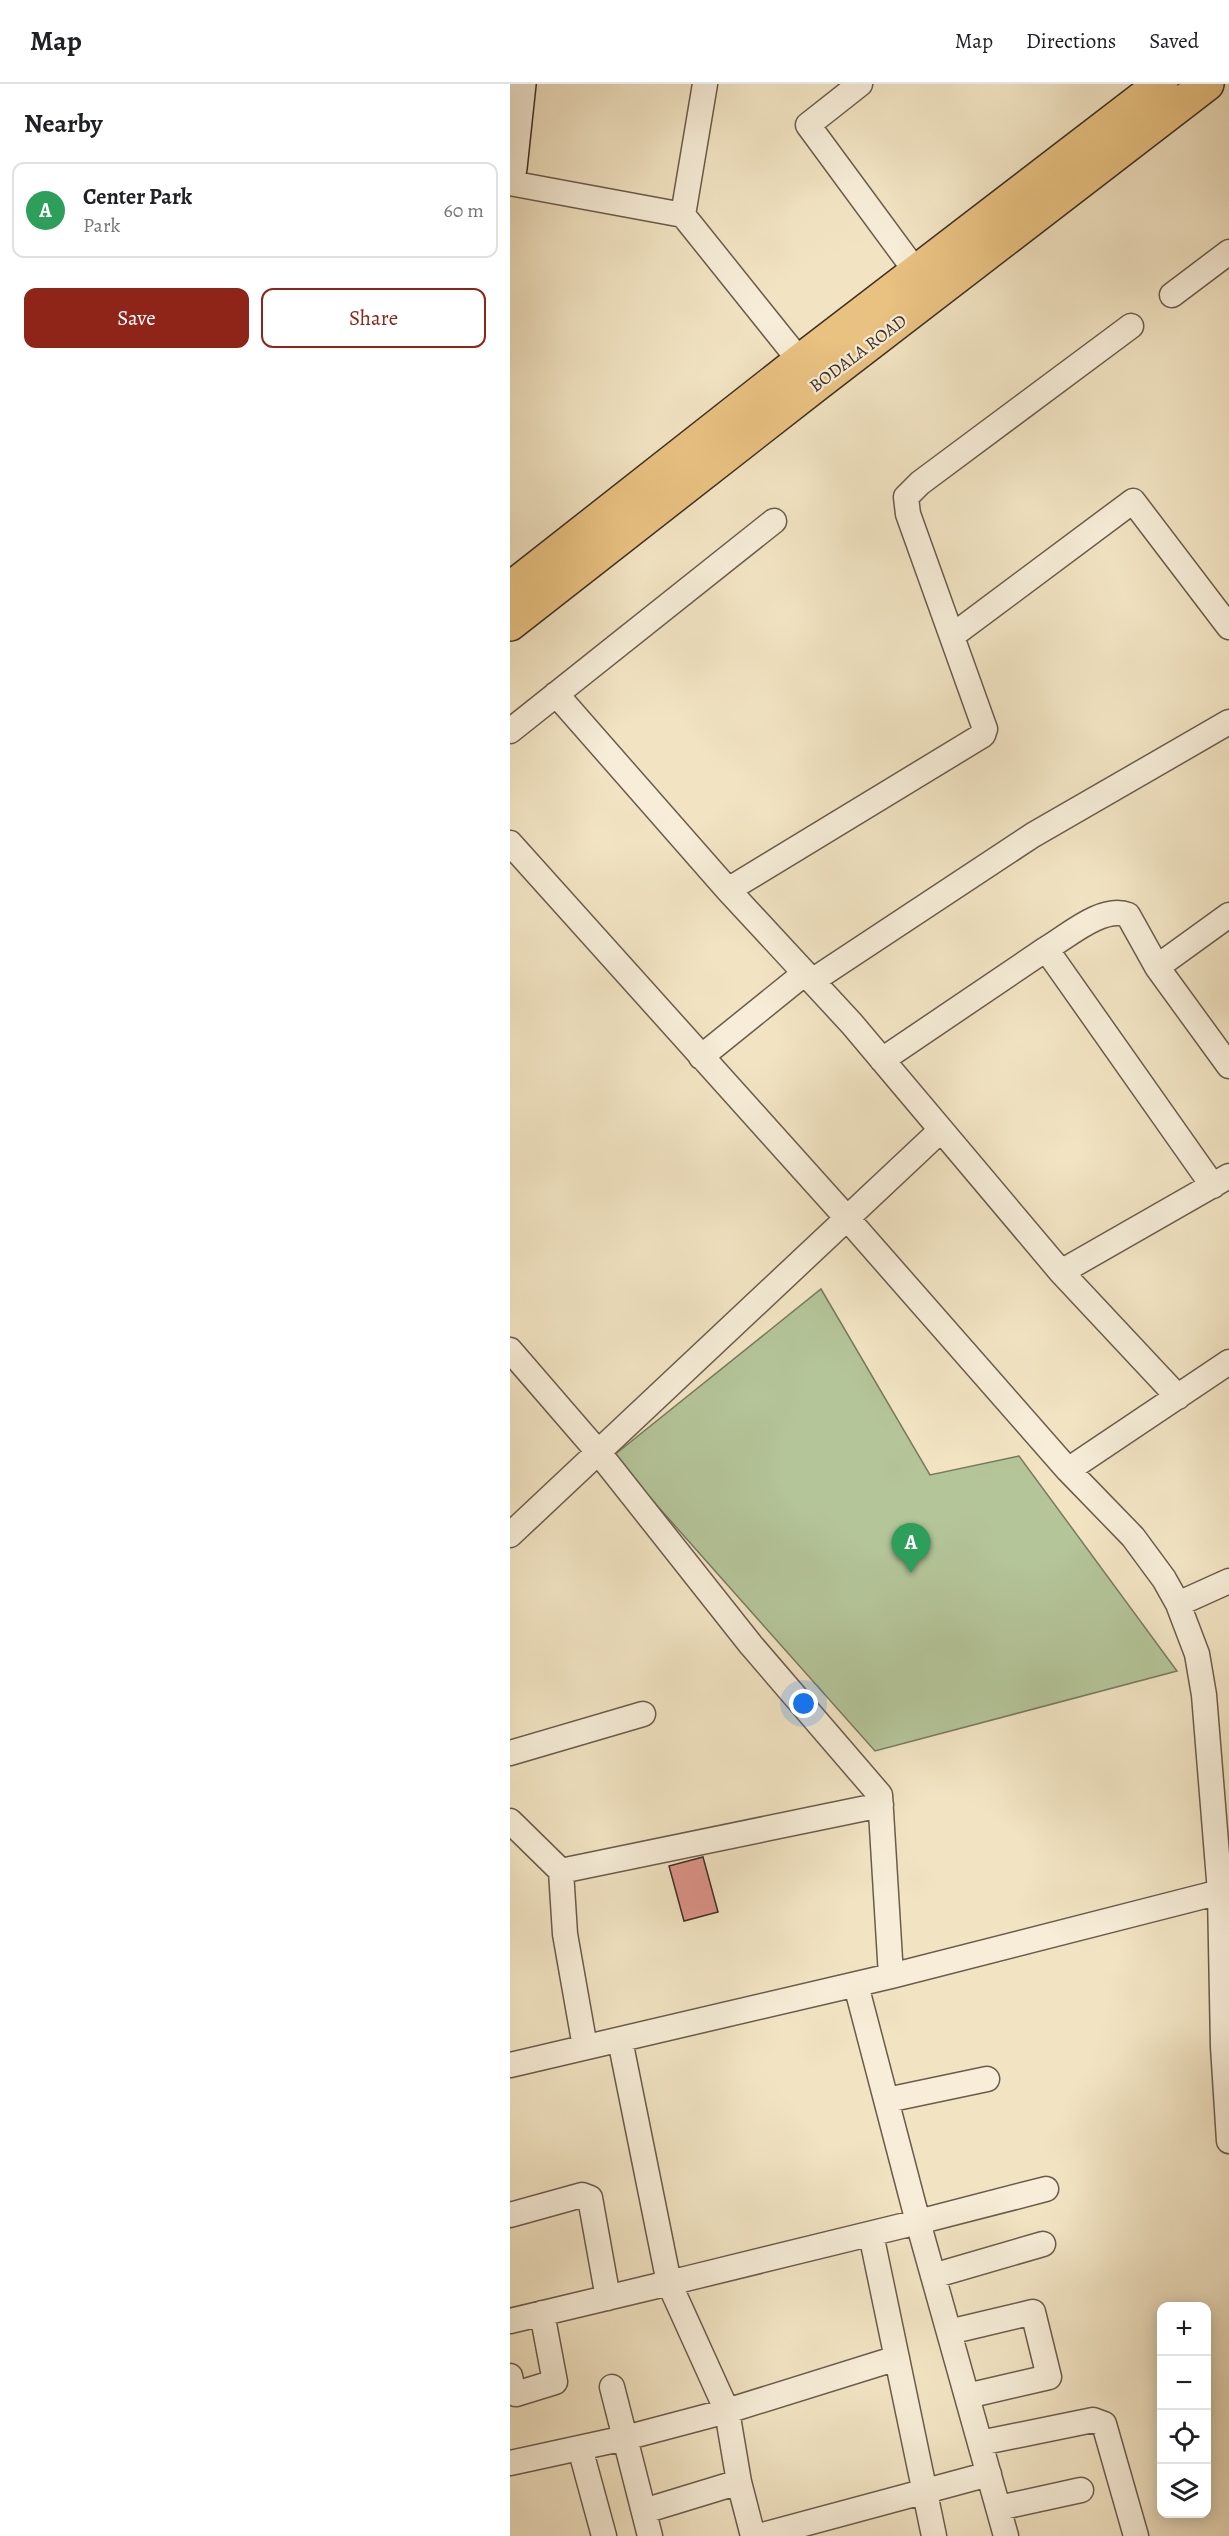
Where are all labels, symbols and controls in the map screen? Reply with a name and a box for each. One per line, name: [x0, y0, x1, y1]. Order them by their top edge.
text: Map: [30, 22, 82, 60]
text: Map: [955, 27, 993, 55]
text: Directions: [1026, 27, 1116, 55]
text: Saved: [1149, 27, 1199, 55]
text: Nearby: [24, 106, 103, 141]
text: Center Park: [83, 182, 192, 212]
text: A: [39, 197, 52, 224]
text: 60 m: [444, 197, 484, 224]
text: Park: [83, 212, 121, 239]
button: Save: [24, 288, 249, 348]
button: Share: [261, 288, 486, 348]
street label: BODALA ROAD: [804, 308, 912, 398]
pin: A: [892, 1524, 930, 1573]
your location: [789, 1689, 818, 1718]
map controls: [1157, 2302, 1211, 2518]
button: +: [1157, 2302, 1211, 2356]
button: −: [1157, 2356, 1211, 2410]
button: locate: [1157, 2410, 1211, 2464]
button: layers: [1157, 2464, 1211, 2518]

